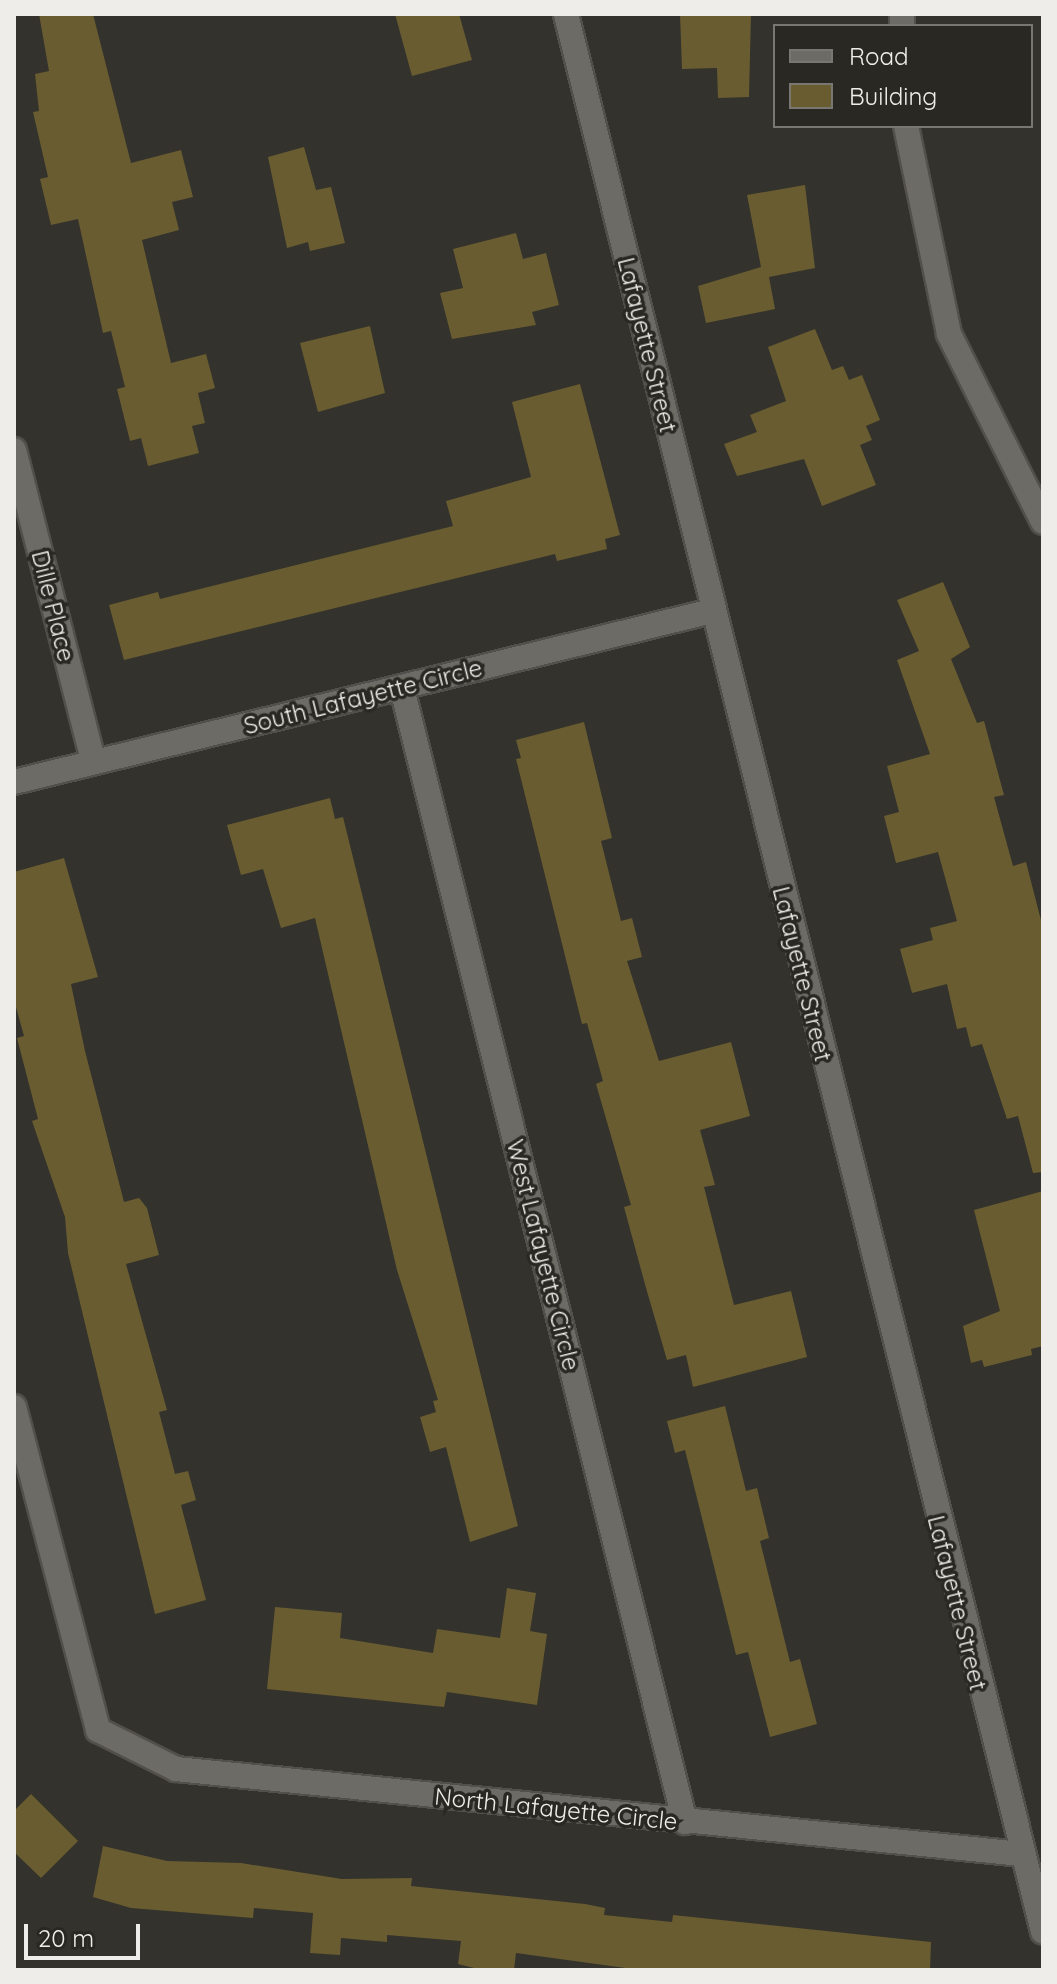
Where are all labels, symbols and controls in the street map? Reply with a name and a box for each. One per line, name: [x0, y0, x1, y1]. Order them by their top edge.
legend: [773, 24, 1033, 128]
text: Road: [849, 41, 909, 71]
text: Building: [849, 81, 937, 111]
street label: Lafayette Street: [611, 254, 683, 436]
street label: Dille Place: [25, 547, 81, 665]
street label: South Lafayette Circle: [241, 653, 485, 741]
street label: Lafayette Street: [766, 883, 838, 1065]
street label: West Lafayette Circle: [500, 1137, 586, 1373]
street label: Lafayette Street: [921, 1512, 993, 1694]
street label: North Lafayette Circle: [433, 1782, 679, 1836]
scale bar: [28, 1908, 144, 1958]
text: 20 m: [38, 1923, 94, 1953]

